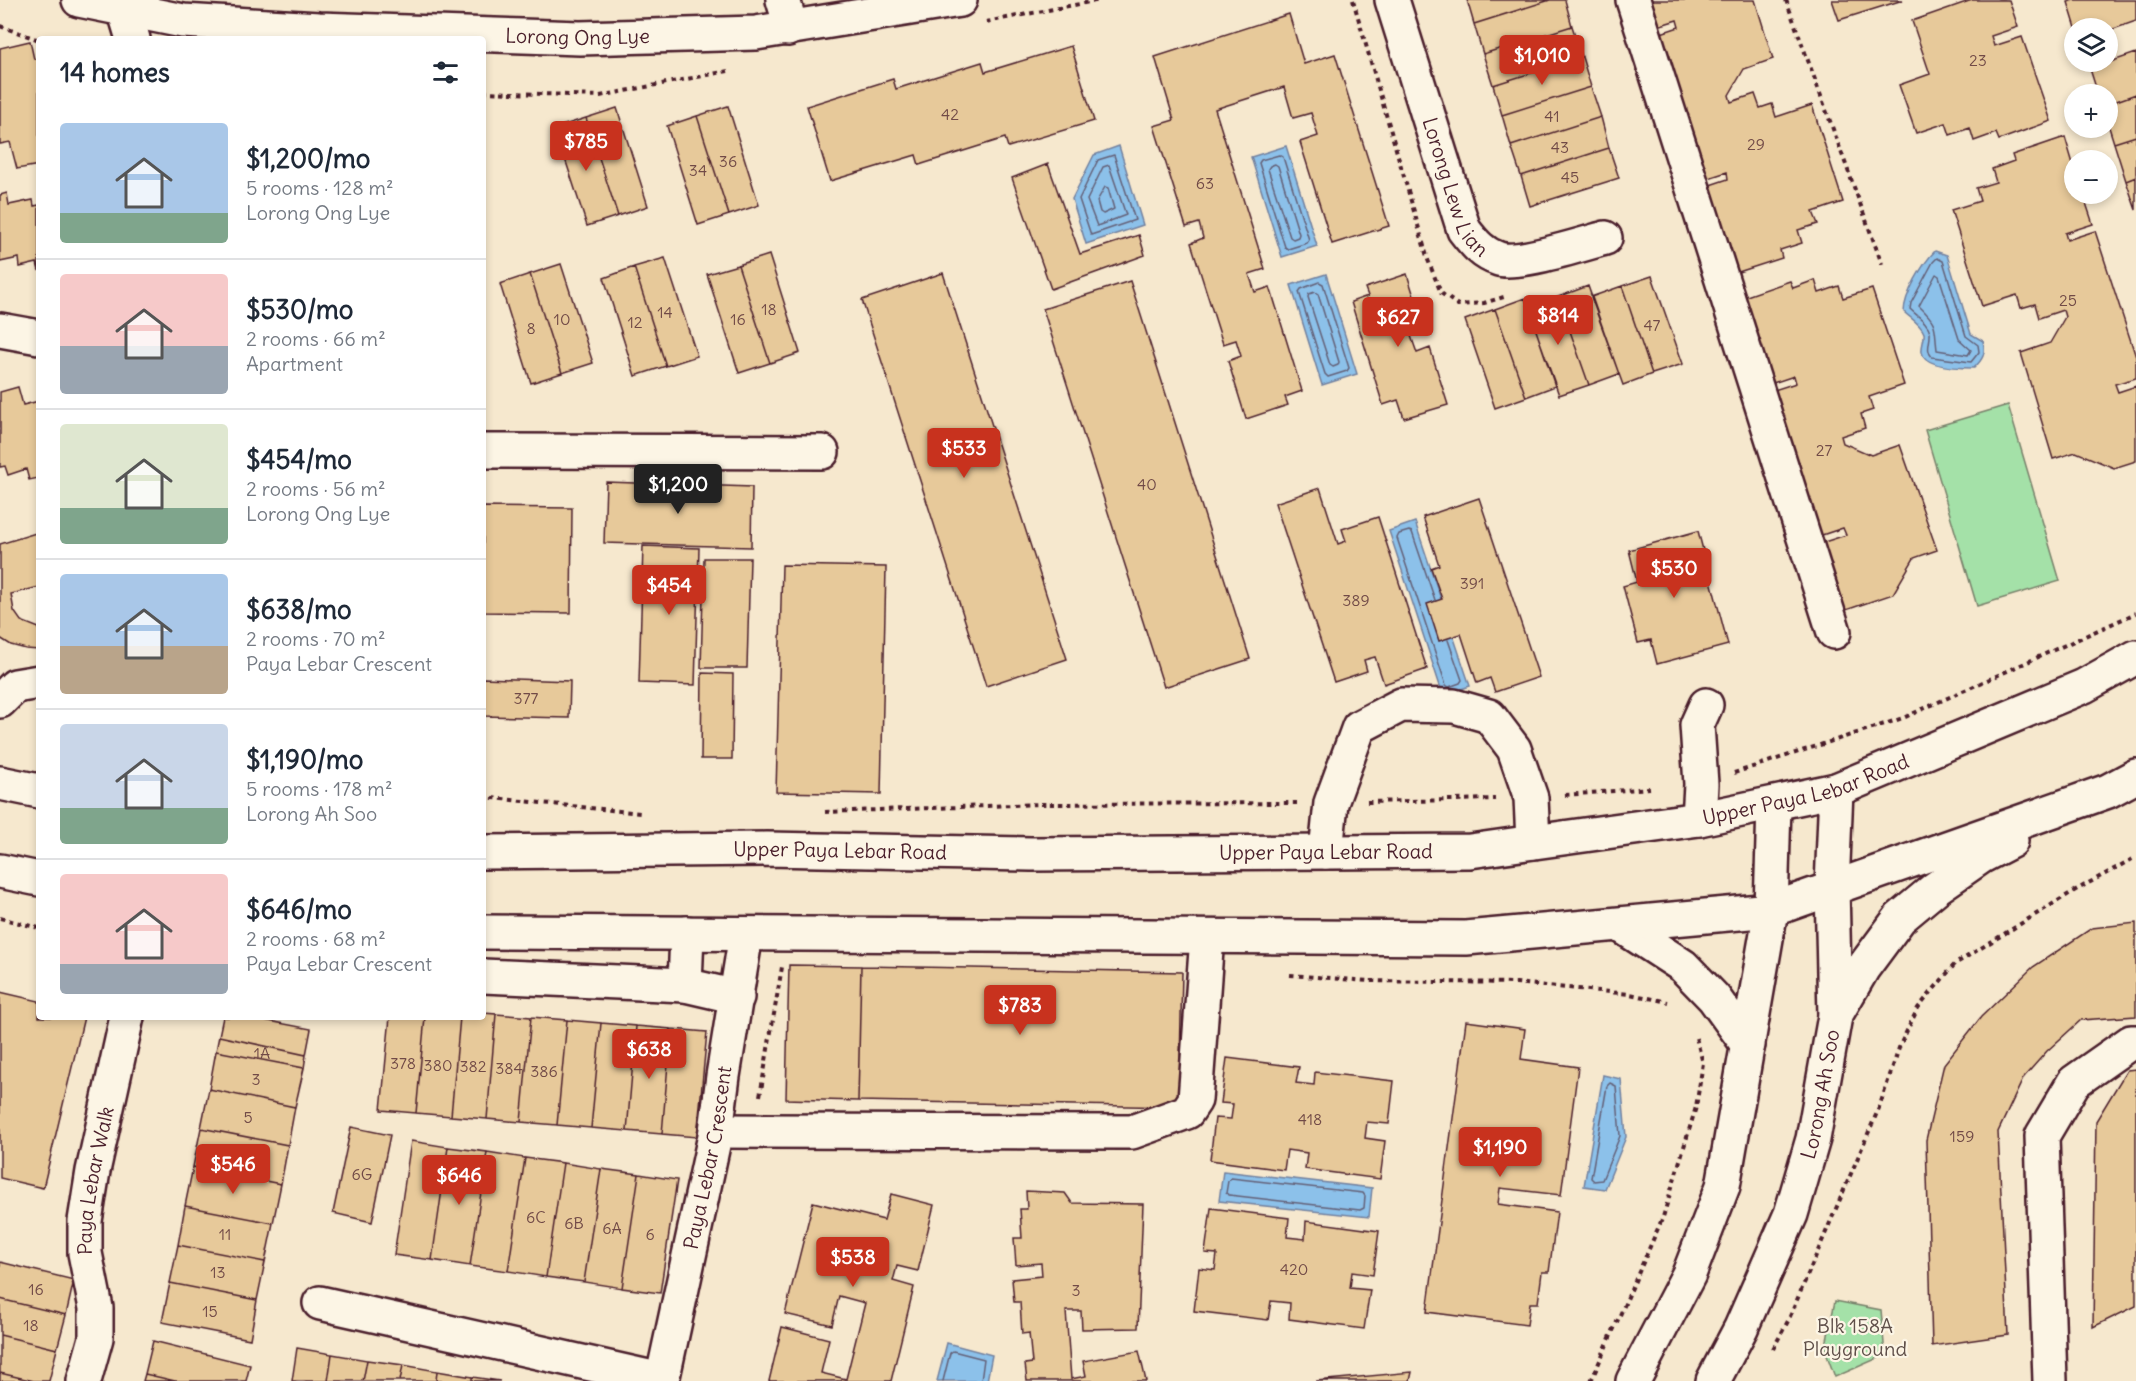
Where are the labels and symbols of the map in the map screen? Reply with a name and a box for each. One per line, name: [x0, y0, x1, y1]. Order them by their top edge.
street label: Lorong Ong Lye: [505, 22, 650, 50]
pin: $1,010: [1493, 35, 1591, 86]
house number: 23: [1969, 50, 1987, 70]
house number: 42: [941, 104, 959, 124]
house number: 41: [1544, 106, 1560, 126]
street label: Lorong Lew Lian: [1418, 114, 1494, 262]
pin: $785: [550, 121, 622, 172]
house number: 29: [1747, 134, 1765, 154]
house number: 43: [1551, 137, 1569, 157]
house number: 36: [719, 151, 737, 171]
house number: 34: [689, 160, 707, 180]
house number: 45: [1561, 167, 1579, 187]
house number: 63: [1196, 173, 1214, 193]
house number: 25: [2059, 290, 2077, 310]
pin: $814: [1522, 295, 1594, 346]
pin: $627: [1362, 297, 1434, 348]
house number: 18: [761, 299, 777, 319]
house number: 14: [657, 302, 673, 322]
house number: 10: [554, 309, 570, 329]
house number: 16: [730, 309, 746, 329]
house number: 12: [627, 312, 643, 332]
house number: 47: [1644, 315, 1661, 335]
house number: 8: [526, 318, 536, 338]
pin: $533: [928, 428, 1000, 479]
house number: 27: [1816, 440, 1832, 460]
pin: $1,200: [629, 464, 727, 515]
house number: 40: [1137, 474, 1157, 494]
pin: $530: [1638, 548, 1710, 599]
pin: $454: [633, 565, 705, 616]
house number: 391: [1460, 573, 1484, 593]
house number: 389: [1342, 590, 1370, 610]
house number: 377: [514, 688, 539, 708]
street label: Upper Paya Lebar Road: [1700, 748, 1912, 830]
street label: Upper Paya Lebar Road: [733, 836, 947, 864]
street label: Upper Paya Lebar Road: [1219, 838, 1433, 865]
pin: $783: [984, 985, 1056, 1036]
street label: Lorong Ah Soo: [1795, 1027, 1844, 1162]
pin: $638: [613, 1029, 685, 1080]
house number: 1A: [254, 1043, 270, 1063]
house number: 378: [390, 1053, 416, 1073]
house number: 380: [424, 1055, 452, 1075]
house number: 382: [459, 1056, 487, 1076]
house number: 384: [495, 1058, 523, 1078]
house number: 386: [530, 1061, 558, 1081]
street label: Paya Lebar Crescent: [678, 1064, 736, 1252]
house number: 3: [251, 1069, 261, 1089]
street label: Paya Lebar Walk: [72, 1104, 119, 1255]
house number: 5: [243, 1107, 253, 1127]
house number: 418: [1298, 1109, 1322, 1129]
house number: 159: [1950, 1126, 1974, 1146]
pin: $1,190: [1451, 1127, 1549, 1178]
pin: $546: [197, 1144, 269, 1195]
pin: $646: [423, 1155, 495, 1206]
house number: 6G: [352, 1164, 372, 1184]
house number: 6C: [526, 1207, 546, 1227]
house number: 6B: [564, 1213, 584, 1233]
house number: 6A: [602, 1218, 622, 1238]
house number: 11: [219, 1224, 231, 1244]
house number: 6: [645, 1224, 655, 1244]
pin: $538: [817, 1237, 889, 1288]
house number: 420: [1280, 1259, 1308, 1279]
house number: 13: [210, 1262, 226, 1282]
house number: 16: [28, 1279, 44, 1299]
house number: 3: [1071, 1280, 1081, 1300]
house number: 15: [202, 1301, 218, 1321]
park label: Blk 158A Playground: [1803, 1313, 1908, 1361]
house number: 18: [23, 1315, 39, 1335]

